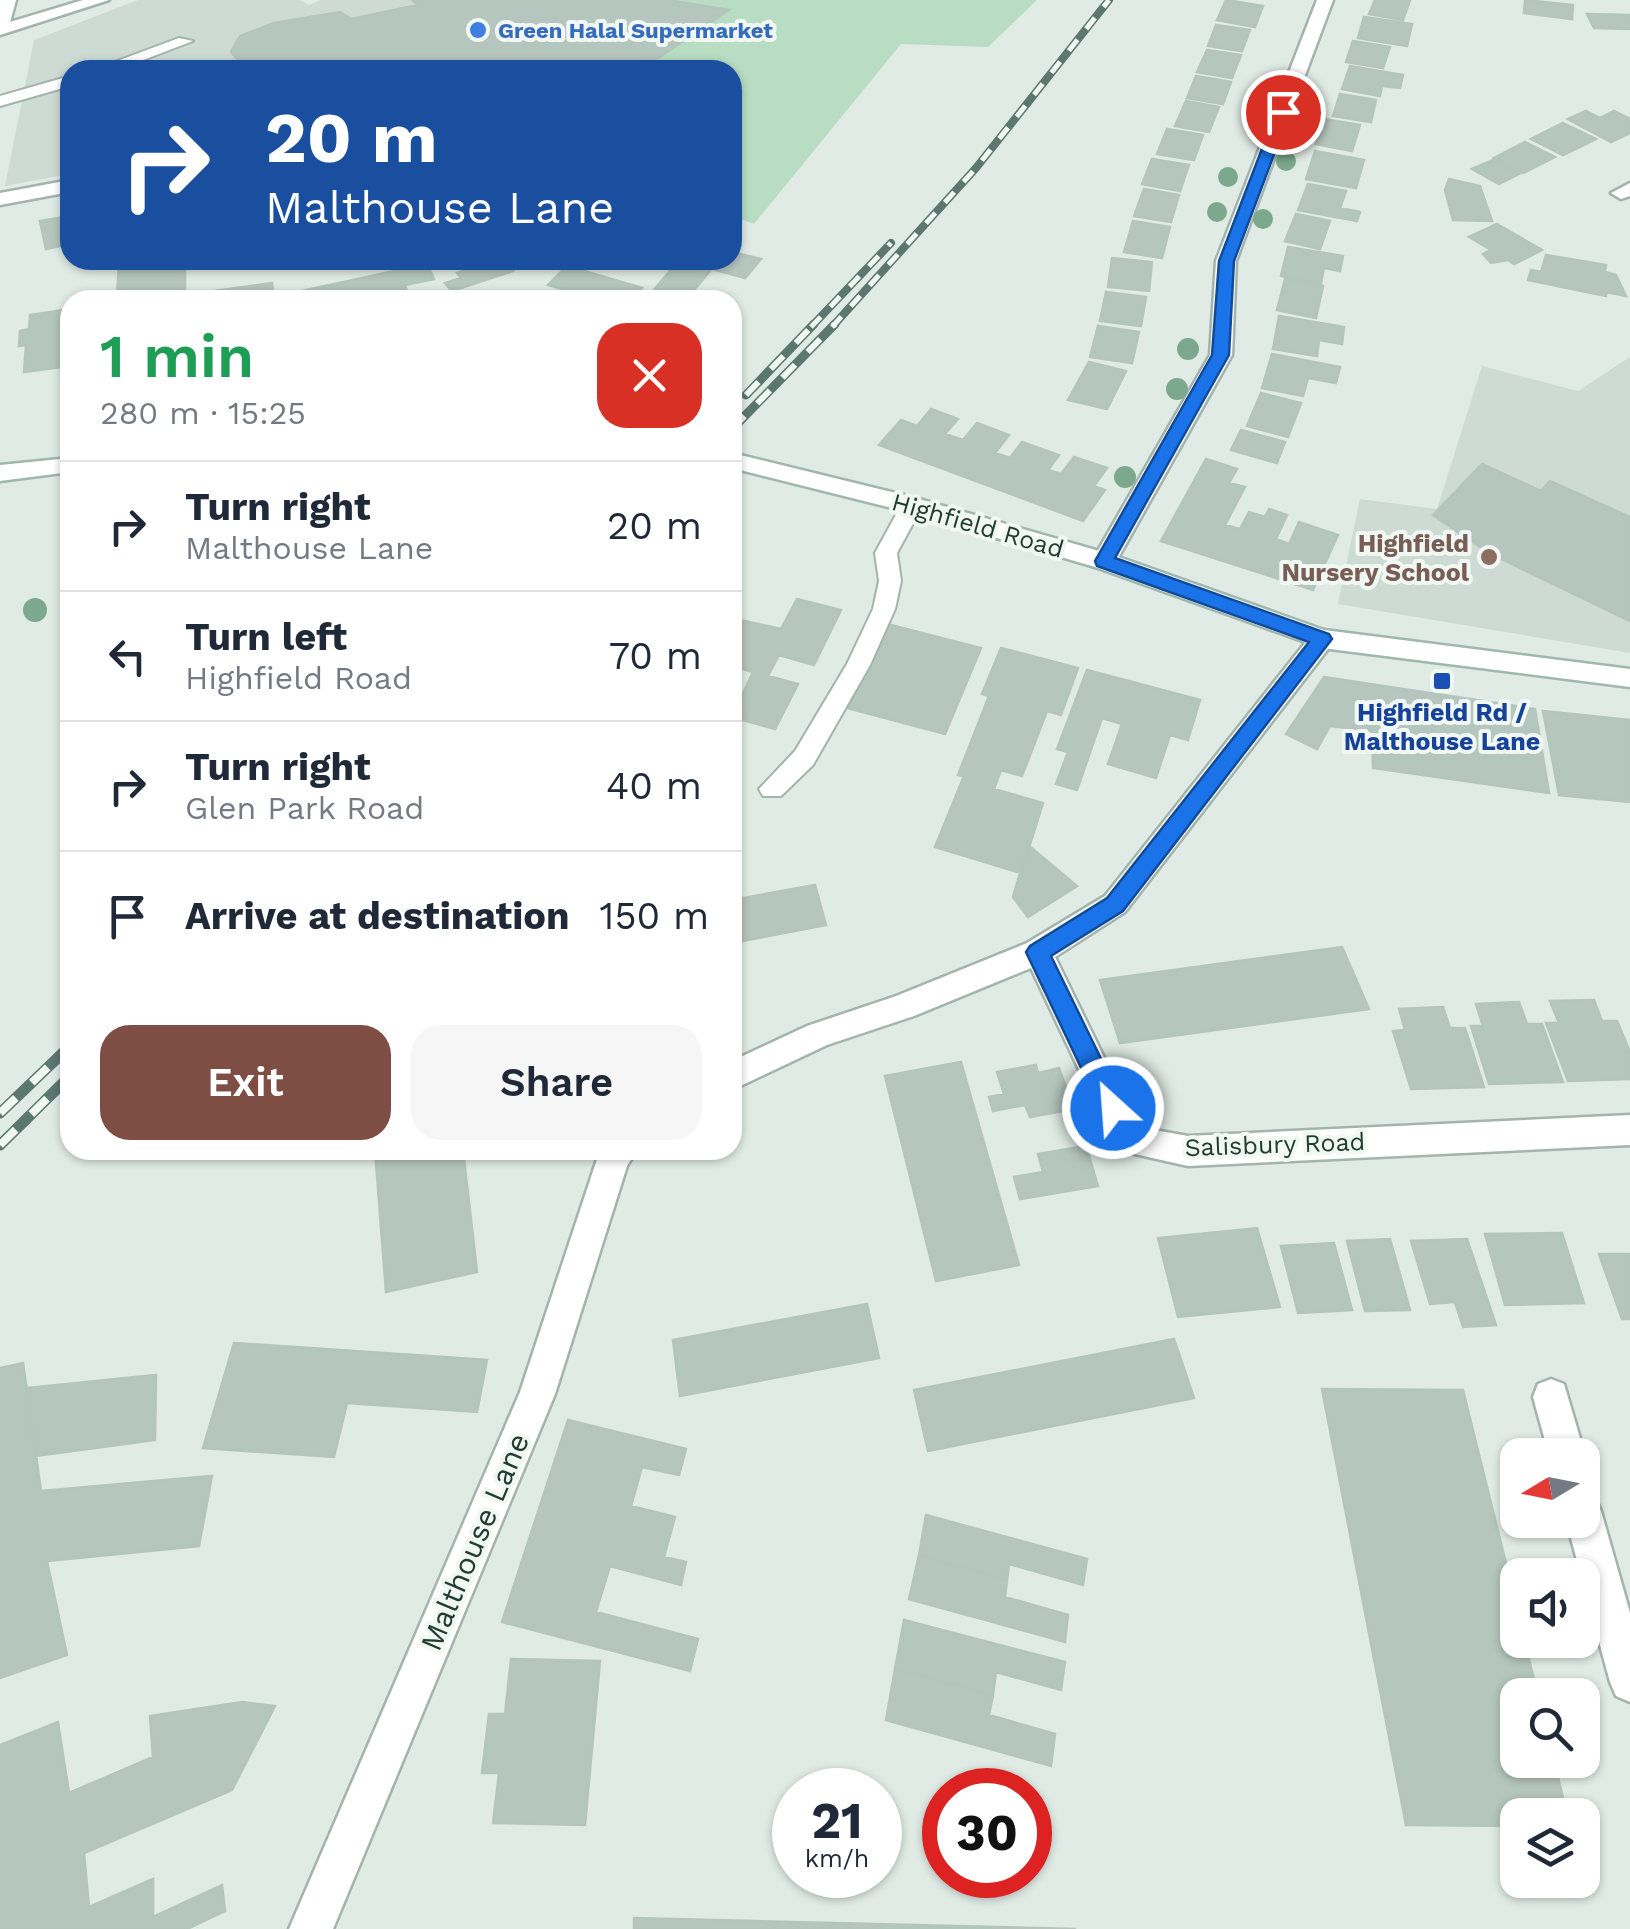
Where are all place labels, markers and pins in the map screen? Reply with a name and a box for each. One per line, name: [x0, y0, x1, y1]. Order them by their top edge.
place label: Green Halal Supermarket: [498, 18, 773, 43]
marker: Green Halal Supermarket: [467, 19, 489, 41]
pin: [1241, 70, 1326, 155]
place label: Highfield Nursery School: [1281, 529, 1470, 587]
marker: Highfield Nursery School: [1478, 546, 1500, 568]
marker: Highfield Rd / Malthouse Lane: [1431, 670, 1453, 692]
place label: Highfield Rd / Malthouse Lane: [1344, 698, 1540, 756]

